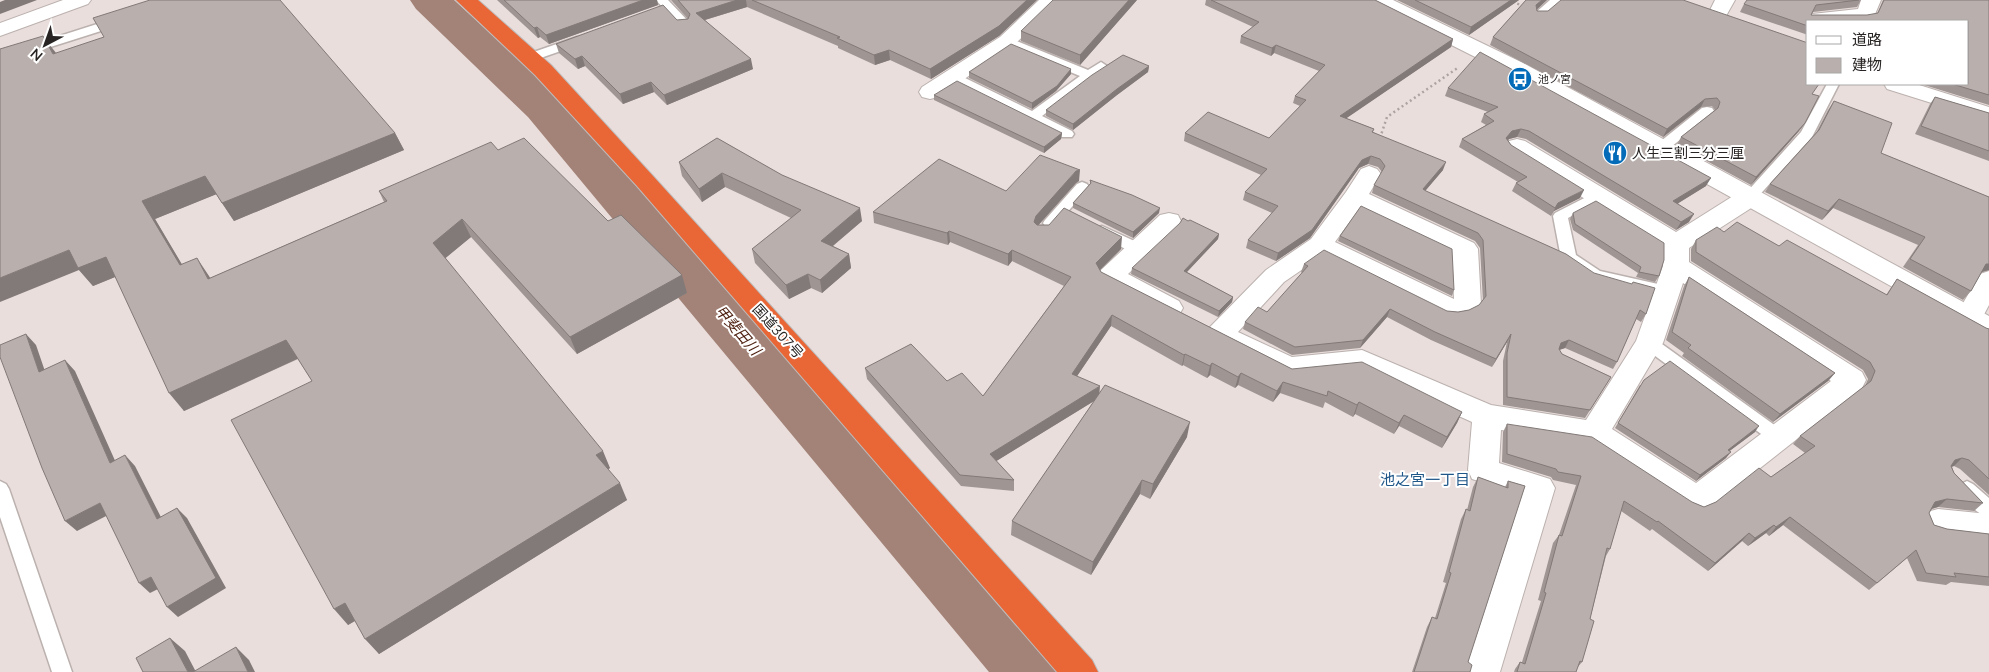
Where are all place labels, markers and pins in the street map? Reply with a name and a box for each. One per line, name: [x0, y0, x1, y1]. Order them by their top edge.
bus stop icon: 池ノ宮: [1507, 66, 1533, 92]
place label: 池ノ宮: [1538, 72, 1571, 86]
restaurant icon: 人生三割三分三厘: [1602, 140, 1628, 166]
place label: 人生三割三分三厘: [1632, 144, 1744, 162]

